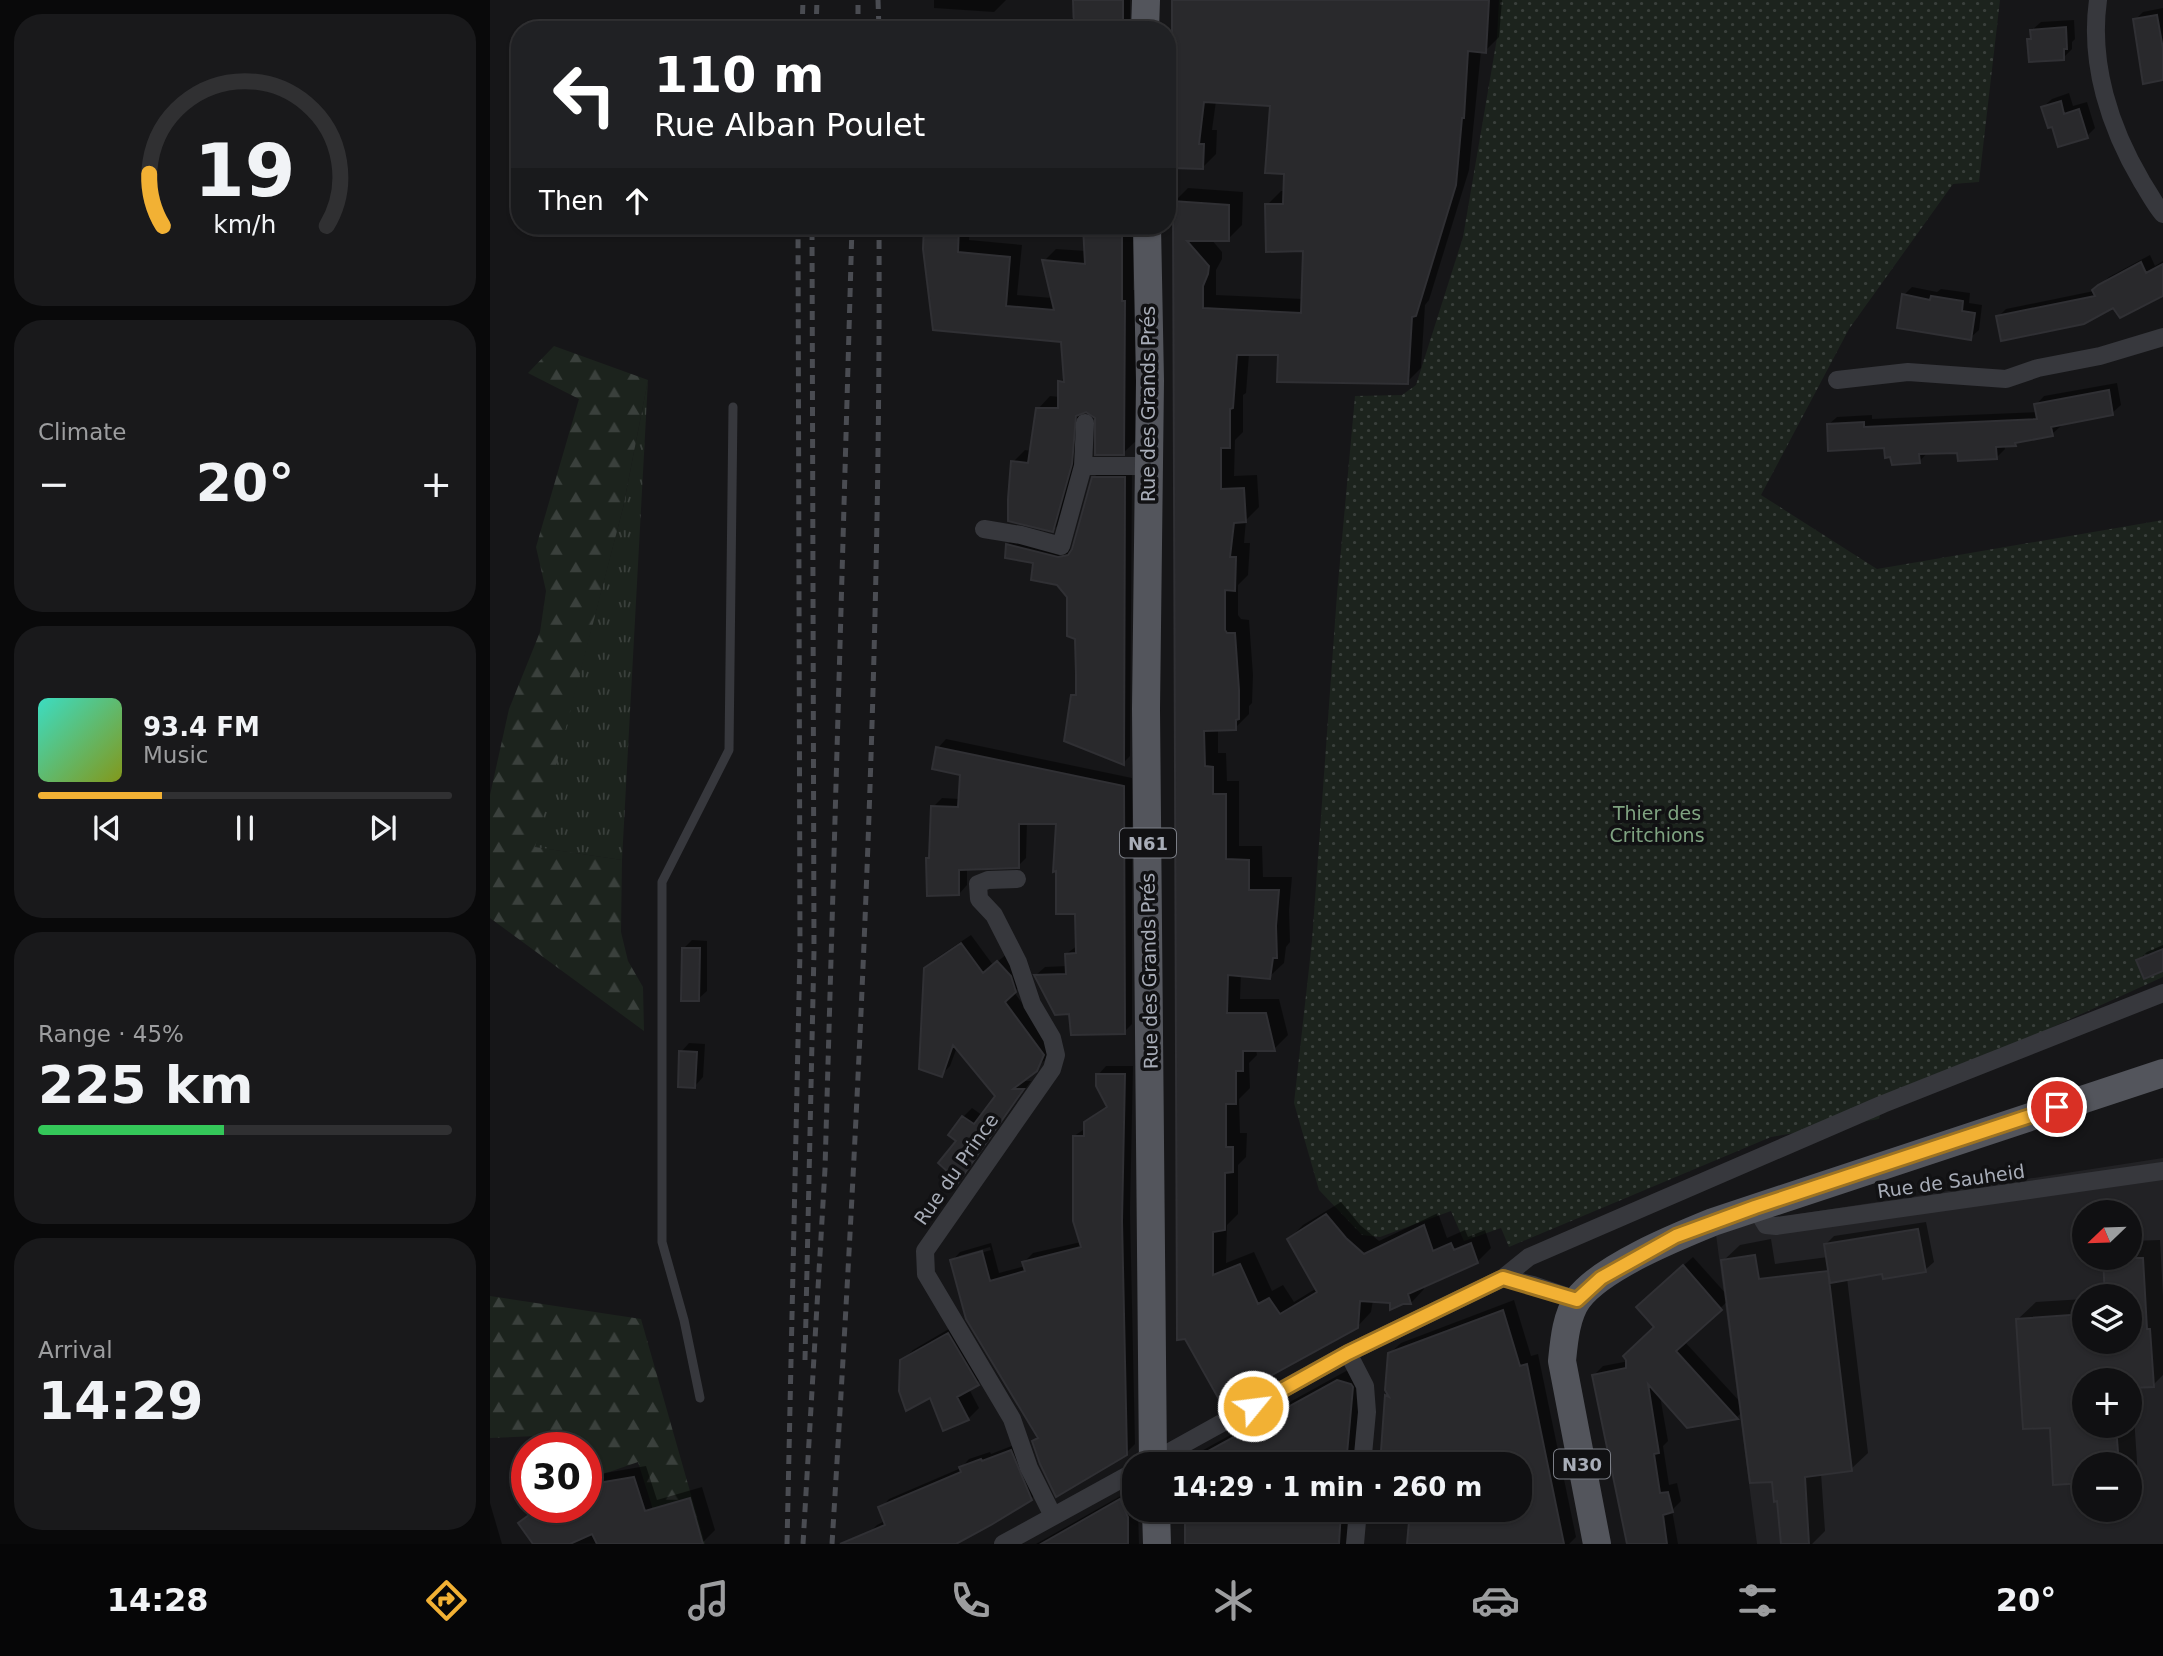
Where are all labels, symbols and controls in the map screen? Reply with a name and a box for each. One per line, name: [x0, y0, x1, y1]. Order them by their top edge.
text: 110 m: [654, 47, 824, 104]
icon: left: [539, 49, 630, 140]
text: Rue Alban Poulet: [654, 106, 925, 144]
text: 19: [194, 128, 296, 213]
icon: ahead: [618, 182, 656, 220]
text: Then: [539, 186, 604, 216]
text: km/h: [213, 210, 277, 239]
street label: Rue des Grands Prés: [1137, 306, 1159, 502]
text: Climate: [38, 419, 127, 445]
text: 20°: [196, 453, 294, 513]
text: −: [38, 462, 70, 506]
text: +: [420, 462, 452, 506]
text: 93.4 FM: [143, 712, 260, 742]
text: Music: [143, 742, 208, 768]
park label: Thier des Critchions: [1609, 802, 1705, 846]
icon: previous: [88, 809, 126, 847]
icon: pause: [226, 809, 264, 847]
icon: next: [364, 809, 402, 847]
road number: N61: [1120, 828, 1176, 858]
street label: Rue des Grands Prés: [1136, 873, 1162, 1069]
text: Range · 45%: [38, 1021, 184, 1047]
text: 225 km: [38, 1055, 253, 1115]
pin: [2027, 1077, 2087, 1137]
icon: arrive: [2038, 1088, 2076, 1126]
street label: Rue du Prince: [910, 1109, 1002, 1229]
street label: Rue de Sauheid: [1876, 1160, 2026, 1202]
north arrow: [2072, 1200, 2142, 1270]
map controls: [2072, 1200, 2142, 1522]
button: layers: [2072, 1284, 2142, 1354]
text: Arrival: [38, 1337, 113, 1363]
button: +: [2072, 1368, 2142, 1438]
position arrow: [1216, 1369, 1290, 1443]
text: 14:29: [38, 1371, 204, 1431]
speed limit sign: 30: [511, 1432, 602, 1523]
road number: N30: [1554, 1450, 1610, 1478]
button: −: [2072, 1452, 2142, 1522]
text: 14:29 · 1 min · 260 m: [1172, 1472, 1482, 1502]
icon: directions: [422, 1576, 471, 1625]
icon: music: [684, 1576, 733, 1625]
icon: phone: [946, 1576, 995, 1625]
icon: climate: [1209, 1576, 1258, 1625]
icon: car: [1471, 1576, 1520, 1625]
icon: filters: [1733, 1576, 1782, 1625]
text: 14:28: [107, 1581, 209, 1619]
text: 20°: [1996, 1581, 2056, 1619]

